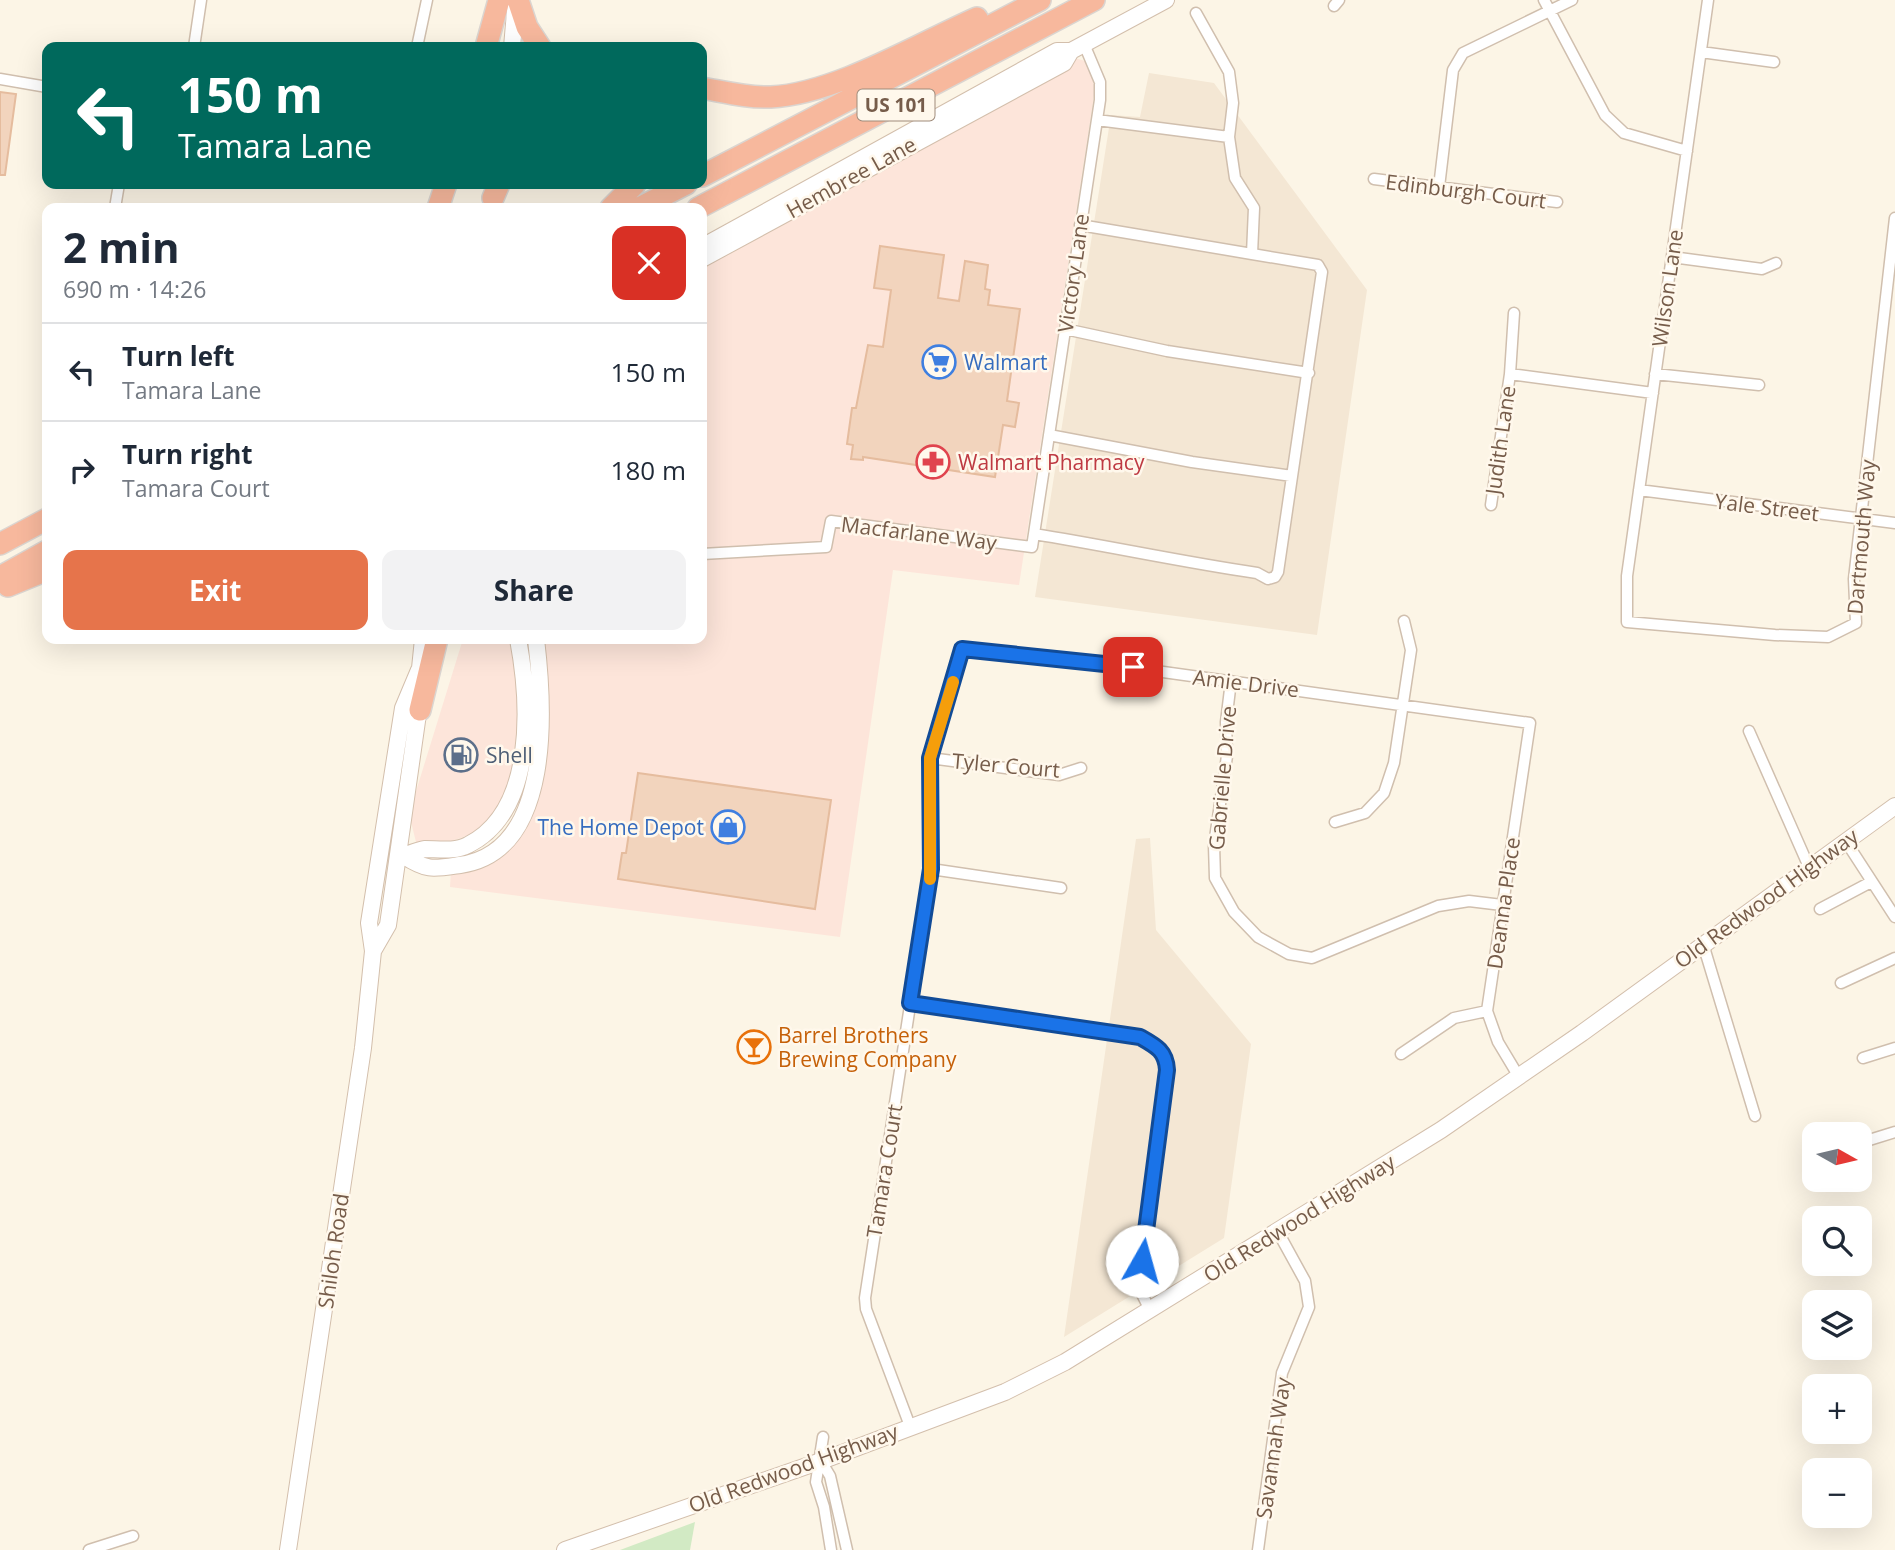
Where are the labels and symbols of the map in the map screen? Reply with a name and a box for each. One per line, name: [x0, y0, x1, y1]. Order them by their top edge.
road number: US 101: [858, 90, 934, 120]
street label: Hembree Lane: [781, 130, 921, 224]
street label: Edinburgh Court: [1384, 167, 1548, 215]
street label: Victory Lane: [1051, 212, 1095, 334]
street label: Wilson Lane: [1645, 227, 1689, 349]
supermarket icon: Walmart: [920, 343, 958, 381]
place label: Walmart: [964, 348, 1048, 376]
street label: Judith Lane: [1478, 384, 1522, 498]
pharmacy icon: Walmart Pharmacy: [914, 443, 952, 481]
place label: Walmart Pharmacy: [958, 448, 1145, 476]
street label: Dartmouth Way: [1840, 458, 1882, 616]
street label: Yale Street: [1713, 487, 1821, 527]
street label: Macfarlane Way: [840, 510, 999, 556]
pin: [1103, 637, 1163, 697]
street label: Amie Drive: [1191, 663, 1301, 703]
street label: Gabrielle Drive: [1202, 705, 1242, 851]
fuel station icon: Shell: [442, 736, 480, 774]
place label: Shell: [486, 741, 533, 769]
street label: Tyler Court: [951, 746, 1061, 784]
shop icon: The Home Depot: [709, 808, 747, 846]
place label: The Home Depot: [538, 813, 704, 841]
street label: Old Redwood Highway: [1668, 821, 1864, 974]
street label: Deanna Place: [1480, 835, 1526, 971]
place label: Barrel Brothers Brewing Company: [778, 1021, 957, 1073]
bar icon: Barrel Brothers Brewing Company: [735, 1028, 773, 1066]
street label: Tamara Court: [860, 1102, 908, 1240]
north arrow: [1802, 1122, 1872, 1192]
street label: Old Redwood Highway: [1198, 1147, 1400, 1288]
street label: Shiloh Road: [311, 1192, 355, 1310]
position arrow: [1105, 1224, 1179, 1298]
street label: Savannah Way: [1249, 1375, 1297, 1521]
street label: Old Redwood Highway: [684, 1417, 902, 1519]

